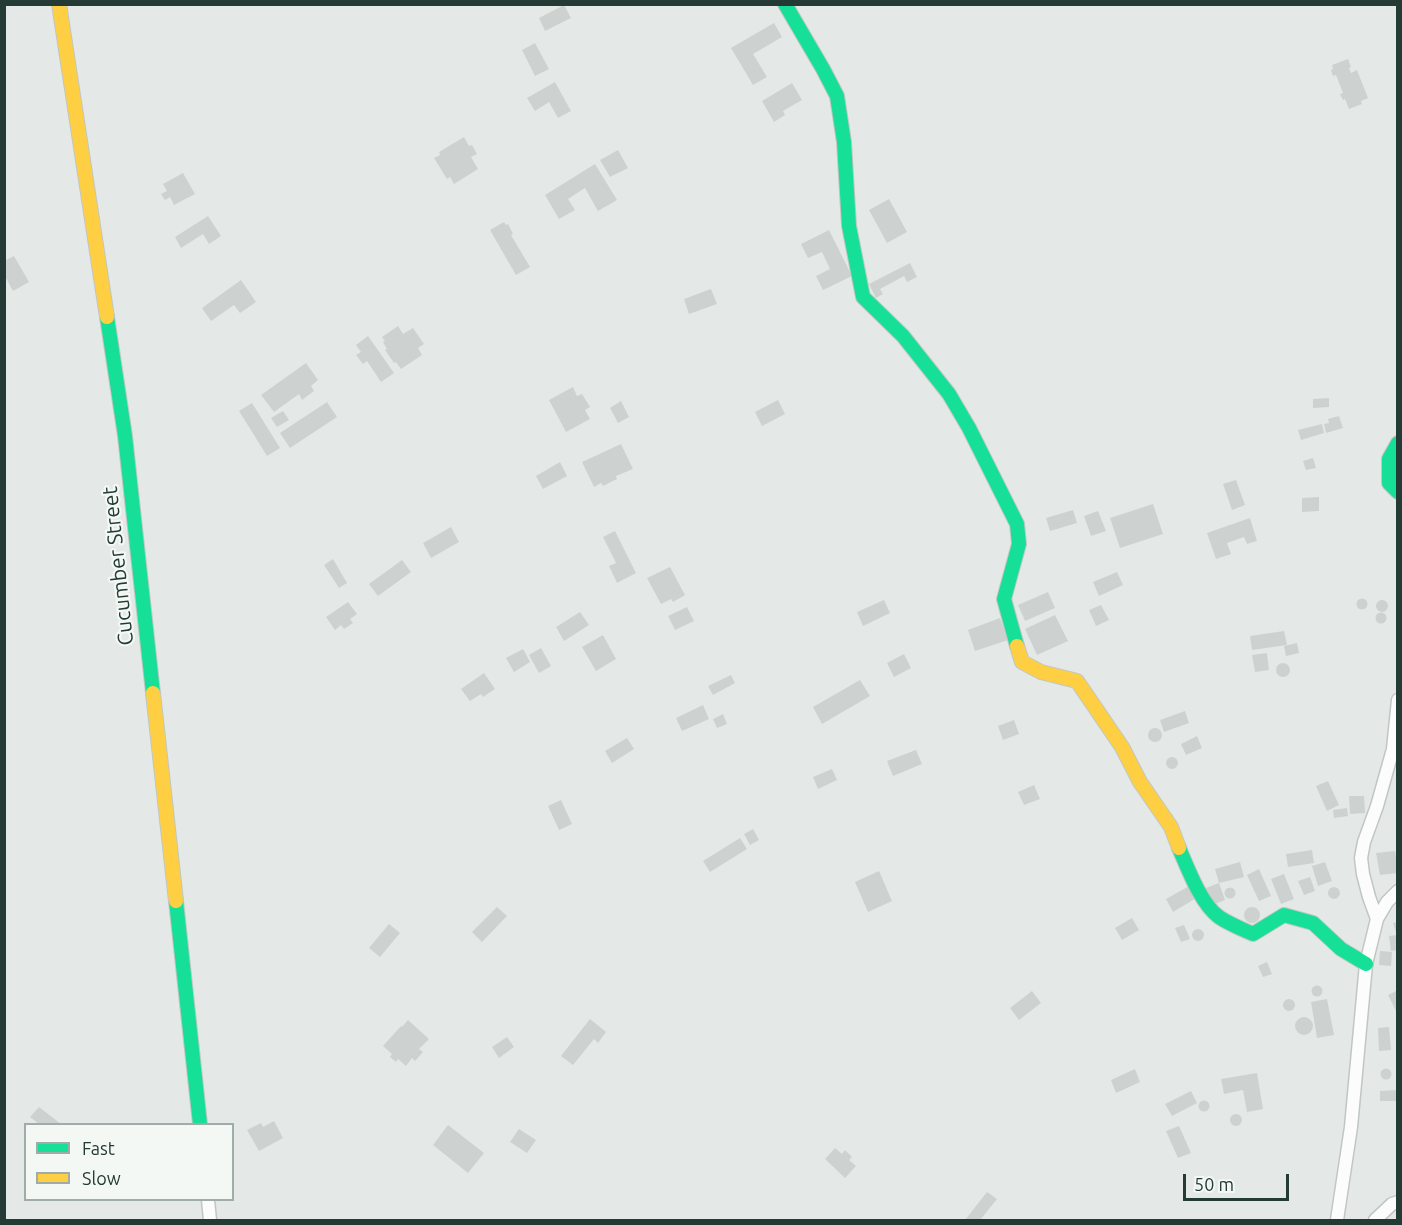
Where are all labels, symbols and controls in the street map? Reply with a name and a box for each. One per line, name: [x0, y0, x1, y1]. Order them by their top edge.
street label: Cucumber Street: [97, 485, 139, 647]
legend: [24, 1123, 234, 1201]
text: Fast: [82, 1138, 115, 1158]
scale bar: [1186, 1162, 1292, 1200]
text: Slow: [82, 1168, 121, 1188]
text: 50 m: [1194, 1174, 1234, 1194]

